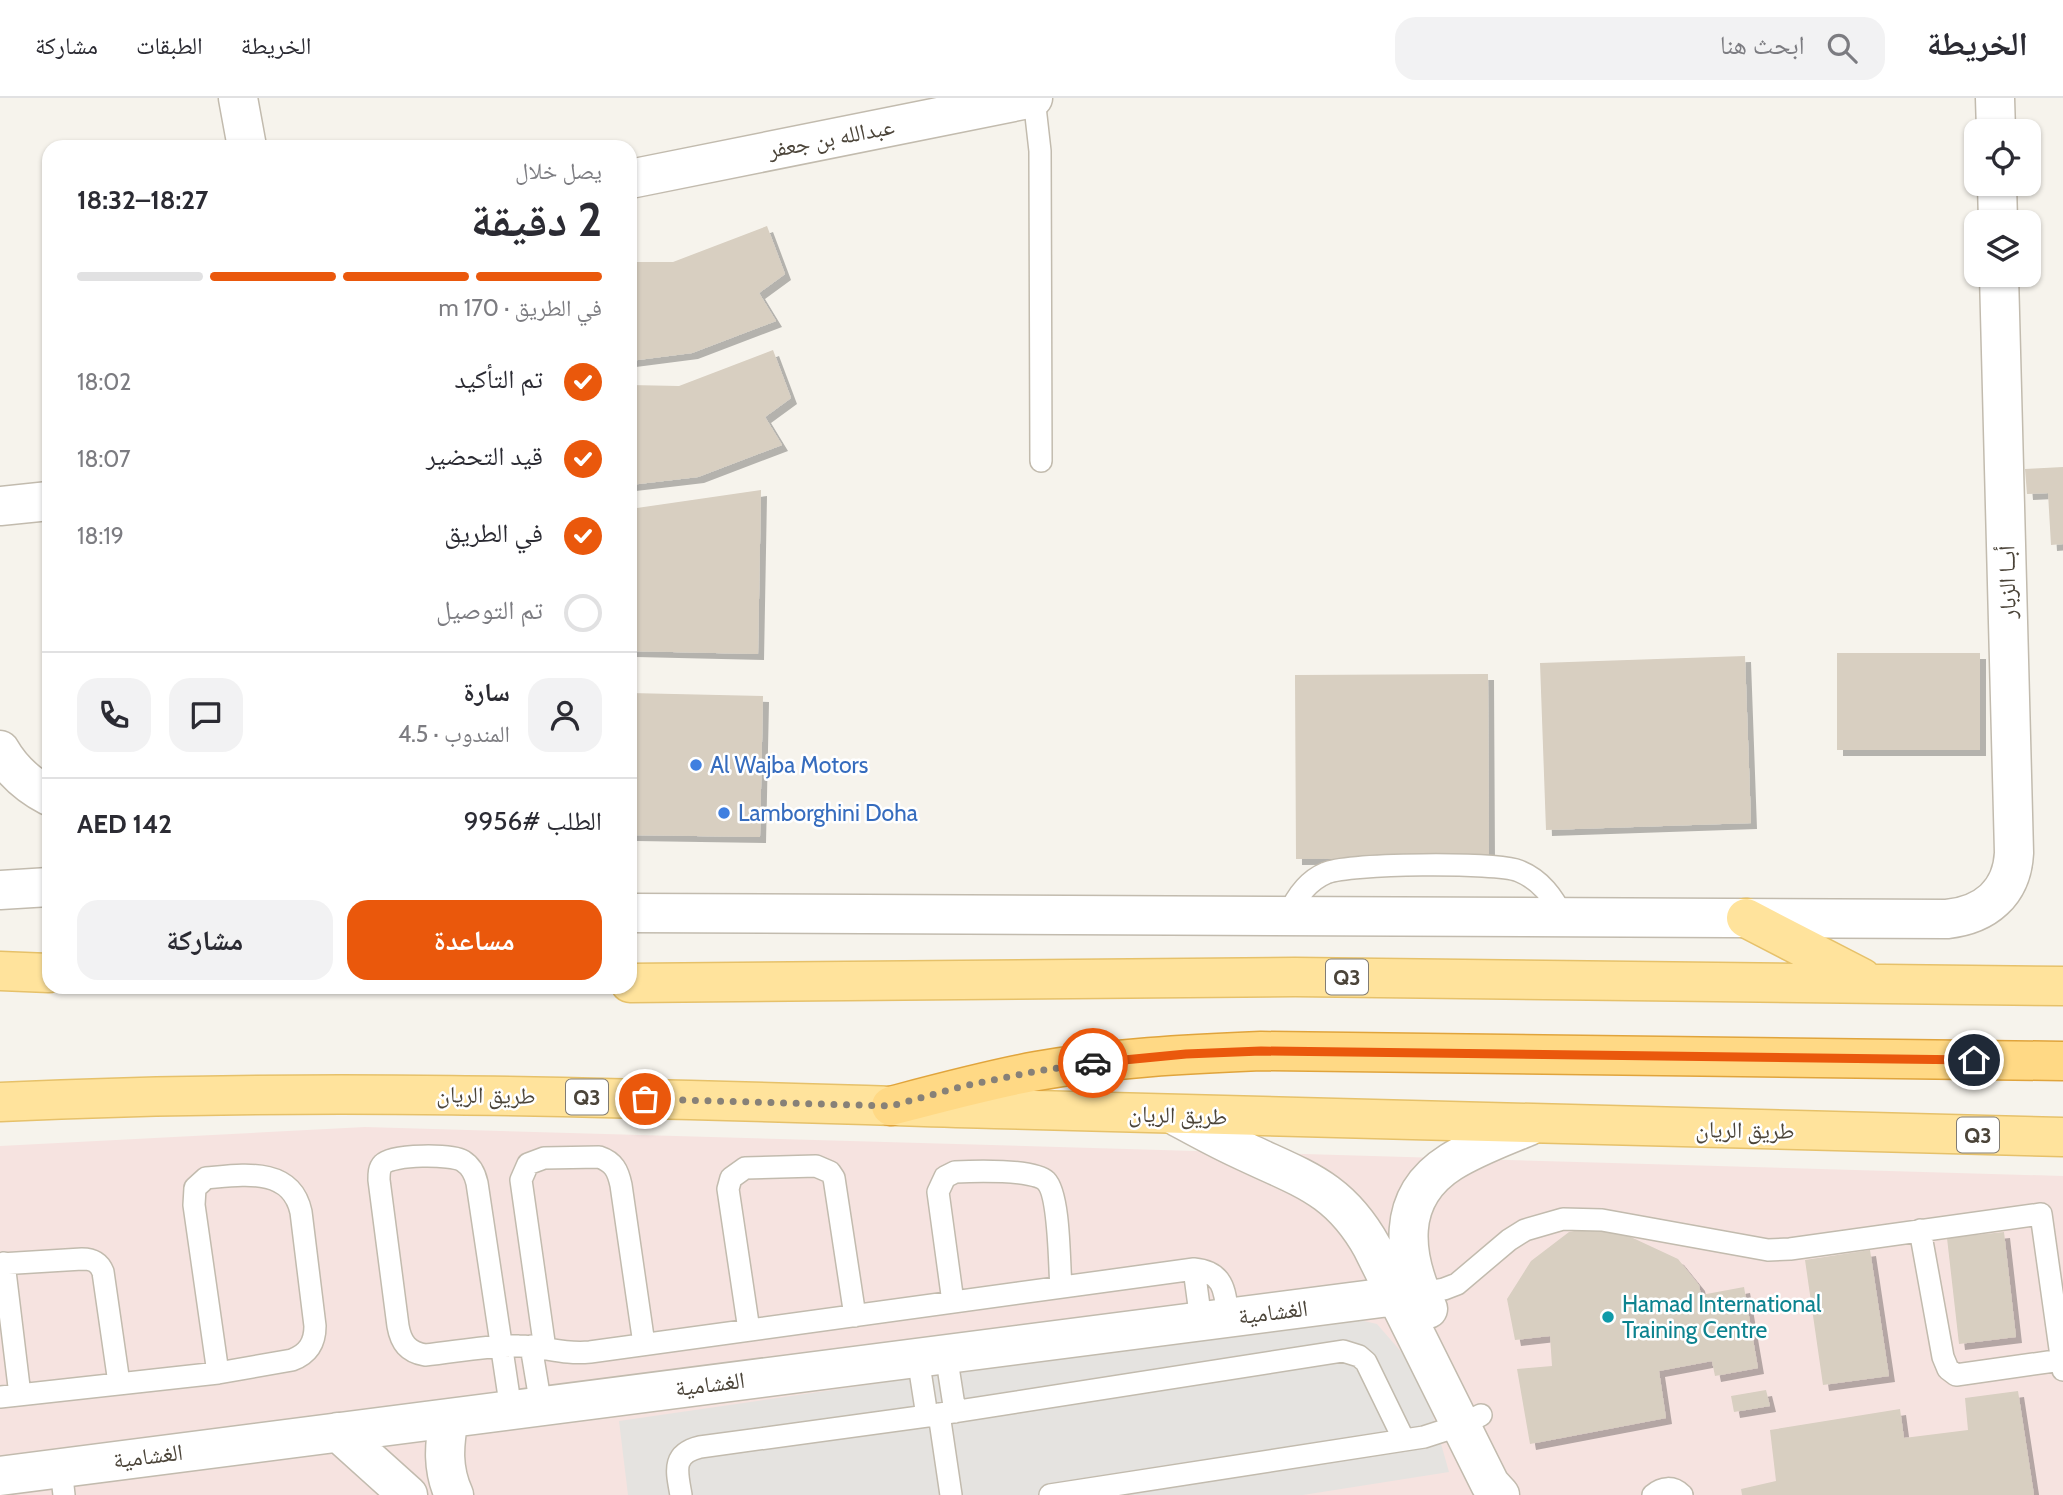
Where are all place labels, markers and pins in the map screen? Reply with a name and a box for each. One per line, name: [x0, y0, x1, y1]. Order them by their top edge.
place label: Al Wajba Motors: [710, 751, 868, 779]
marker: Al Wajba Motors: [688, 757, 704, 773]
place label: Lamborghini Doha: [738, 799, 918, 827]
marker: Lamborghini Doha: [716, 805, 732, 821]
pin: [1944, 1030, 2004, 1090]
pin: [615, 1069, 675, 1129]
place label: Hamad International Training Centre: [1622, 1290, 1822, 1344]
marker: Hamad International Training Centre: [1600, 1309, 1616, 1325]

